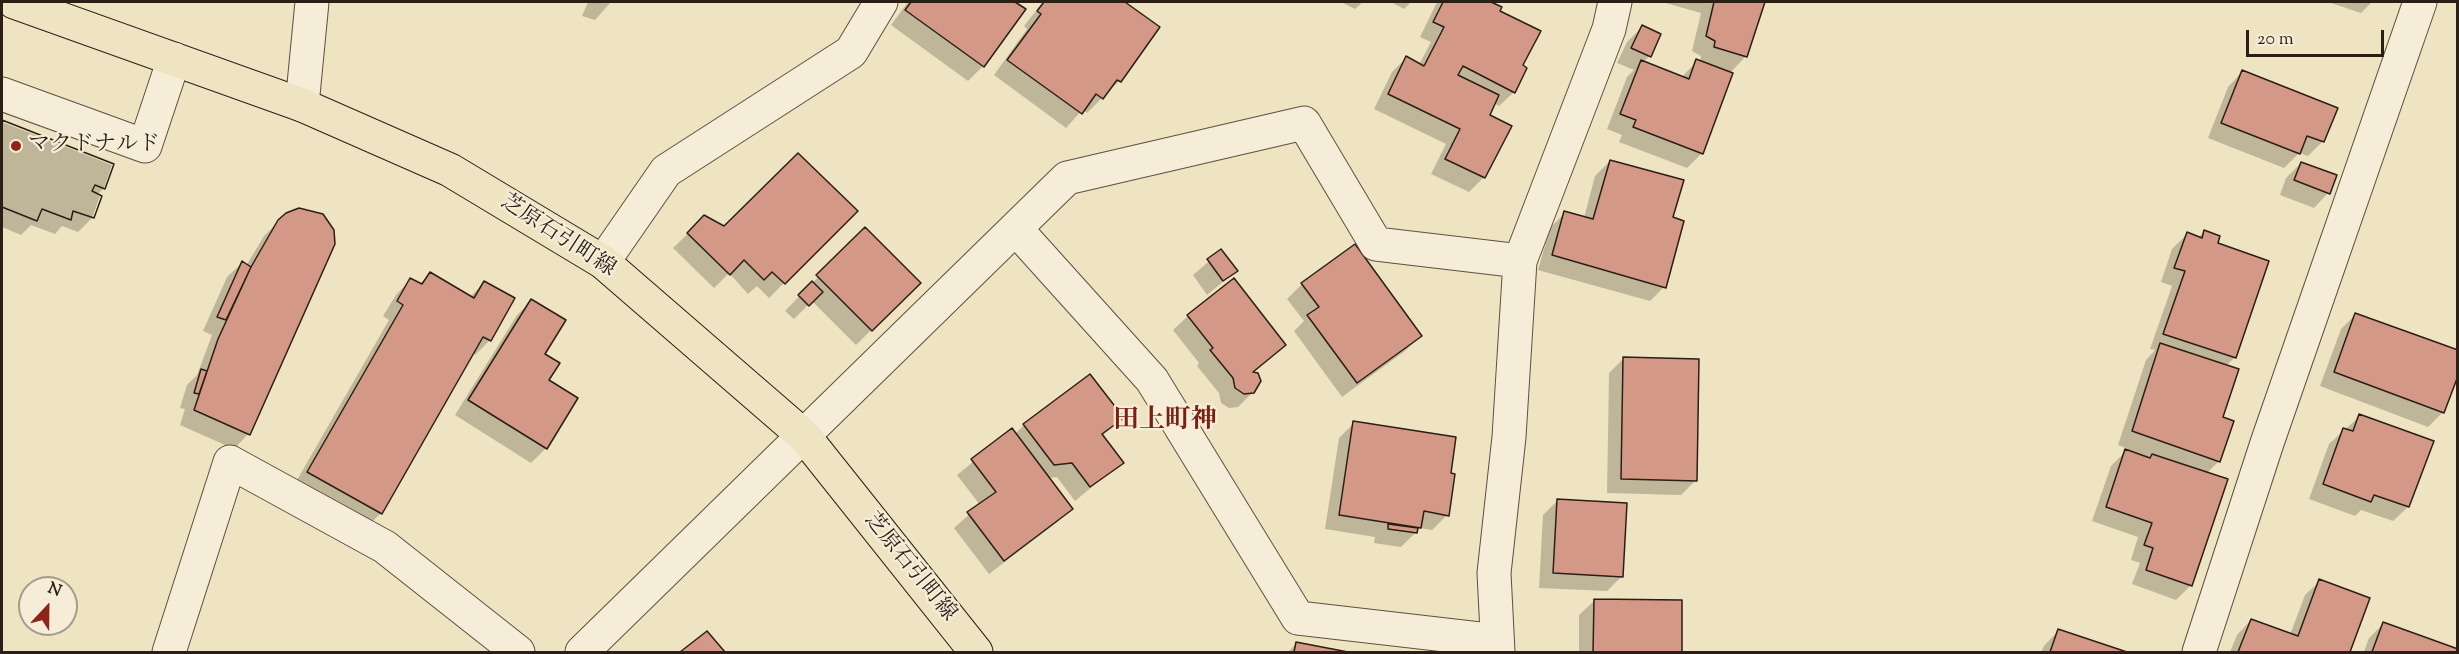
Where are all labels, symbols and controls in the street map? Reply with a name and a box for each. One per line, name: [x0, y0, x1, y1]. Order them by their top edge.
scale bar: [2249, 18, 2387, 56]
text: 20 m: [2257, 27, 2294, 53]
place label: マクドナルド: [28, 133, 160, 159]
marker: マクドナルド: [9, 139, 23, 153]
street label: 芝原石引町線: [494, 190, 620, 284]
district label: 田上町神: [1113, 407, 1217, 439]
street label: 芝原石引町線: [857, 508, 961, 628]
north arrow: [18, 576, 78, 636]
text: N: [44, 578, 64, 604]

